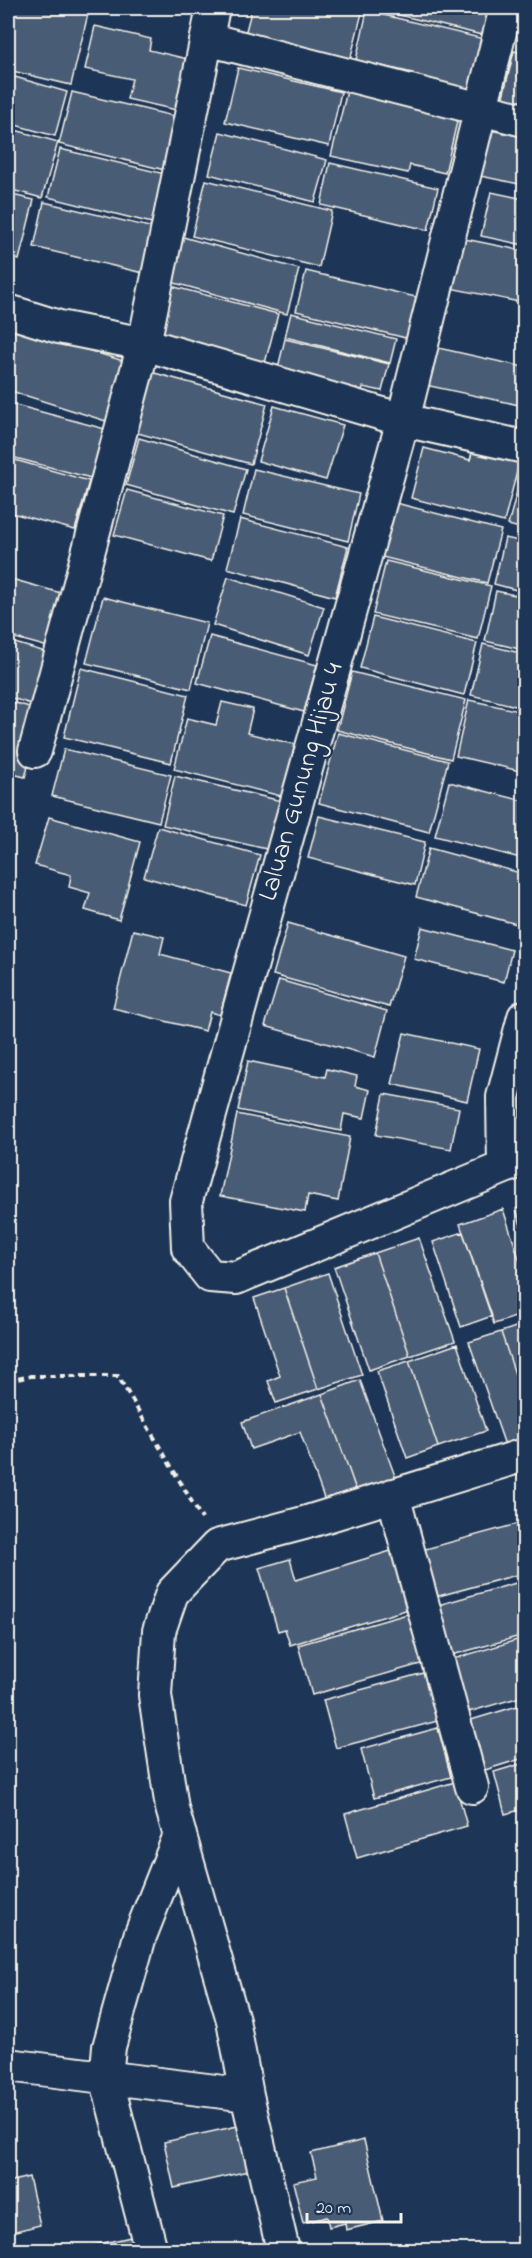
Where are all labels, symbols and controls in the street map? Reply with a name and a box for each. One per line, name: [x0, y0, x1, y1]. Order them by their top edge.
street label: Laluan Gunung Hijau 4: [249, 658, 355, 906]
scale bar: [307, 2186, 402, 2224]
text: 20 m: [316, 2196, 351, 2222]

